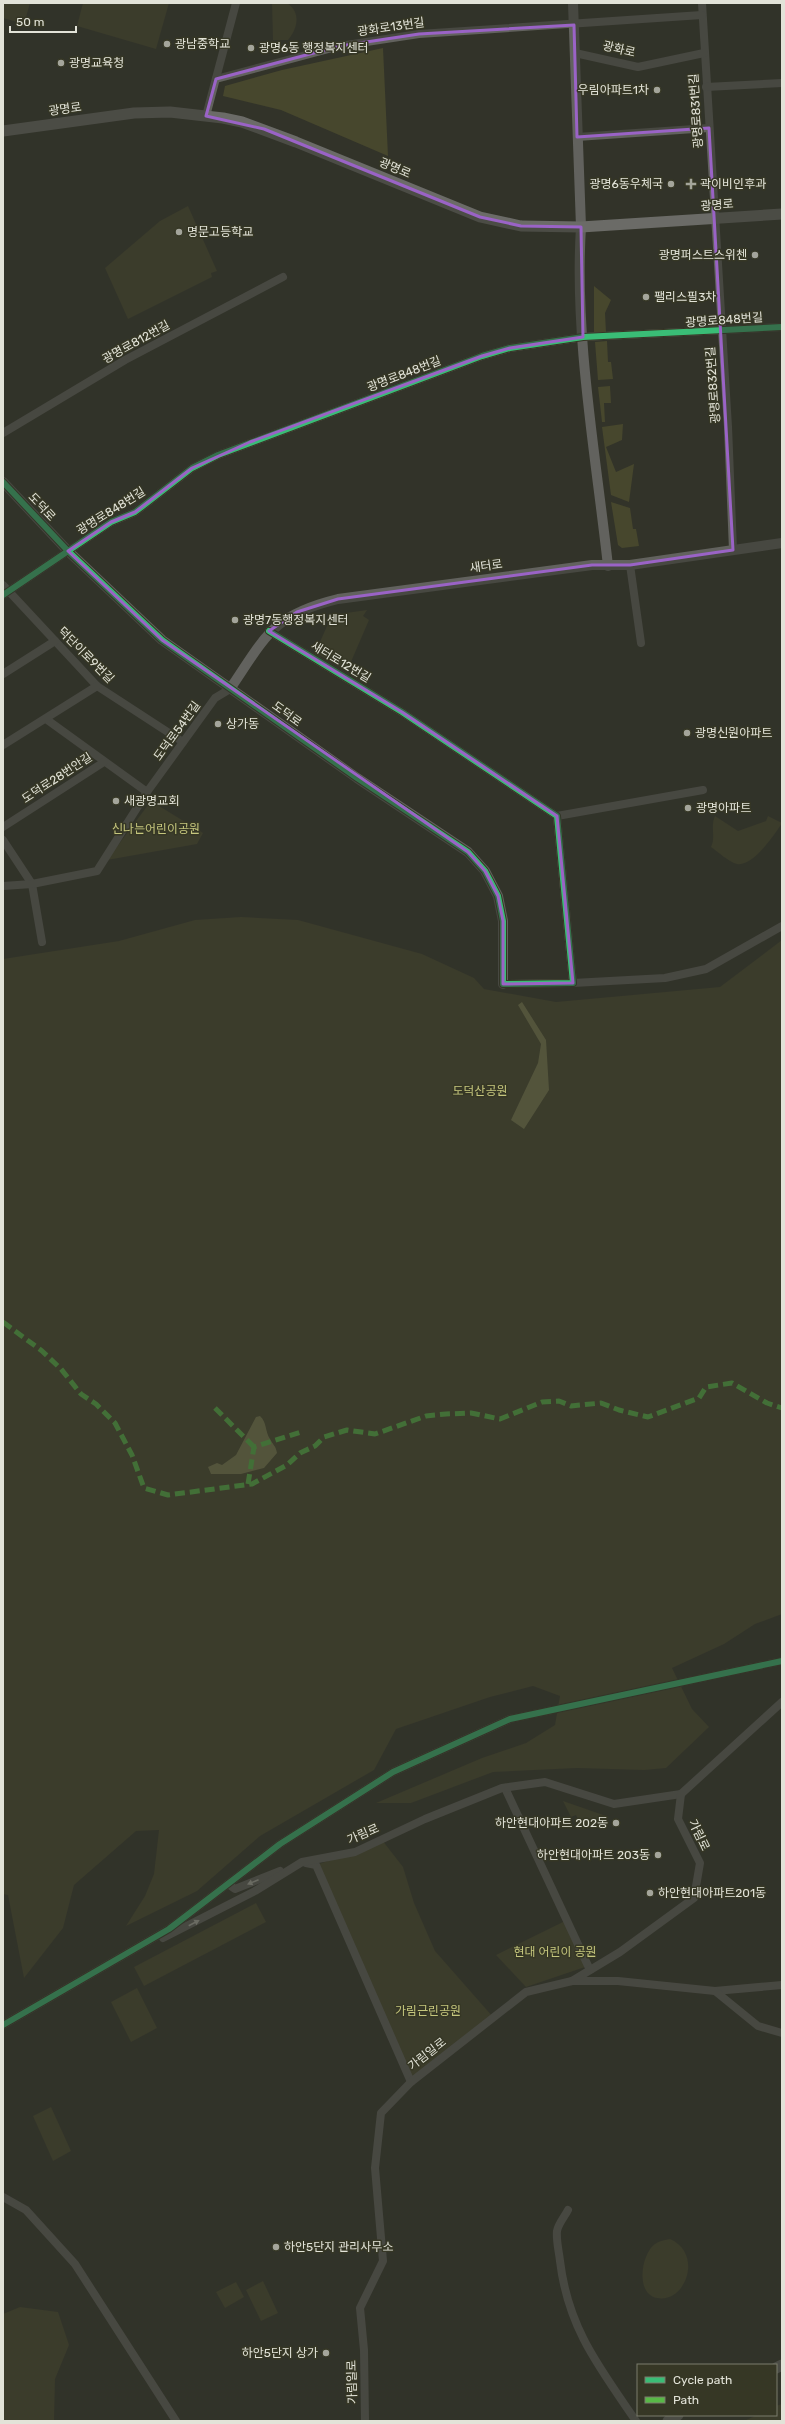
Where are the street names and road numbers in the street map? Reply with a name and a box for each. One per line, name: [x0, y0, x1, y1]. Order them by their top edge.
street label: 광화로13번길: [357, 15, 425, 39]
street label: 광화로: [601, 38, 637, 60]
street label: 광명로831번길: [686, 73, 706, 149]
street label: 광명로: [48, 100, 82, 118]
street label: 광명로: [377, 155, 413, 181]
street label: 광명로: [700, 197, 734, 213]
street label: 광명로848번길: [685, 310, 763, 330]
street label: 광명로812번길: [100, 318, 172, 366]
street label: 광명로832번길: [703, 346, 723, 424]
street label: 광명로848번길: [365, 354, 443, 394]
street label: 광명로848번길: [74, 484, 148, 538]
street label: 도덕로: [26, 490, 58, 524]
street label: 새터로: [469, 557, 503, 575]
street label: 덕단이로9번길: [55, 624, 117, 686]
street label: 새터로12번길: [309, 639, 373, 685]
street label: 도덕로54번길: [151, 699, 203, 763]
street label: 도덕로: [269, 699, 305, 729]
street label: 도덕로28번안길: [19, 750, 95, 806]
street label: 가림로: [685, 1817, 713, 1853]
street label: 가림로: [345, 1821, 381, 1847]
street label: 가림일로: [405, 2035, 449, 2073]
street label: 가림일로: [345, 2360, 359, 2404]

